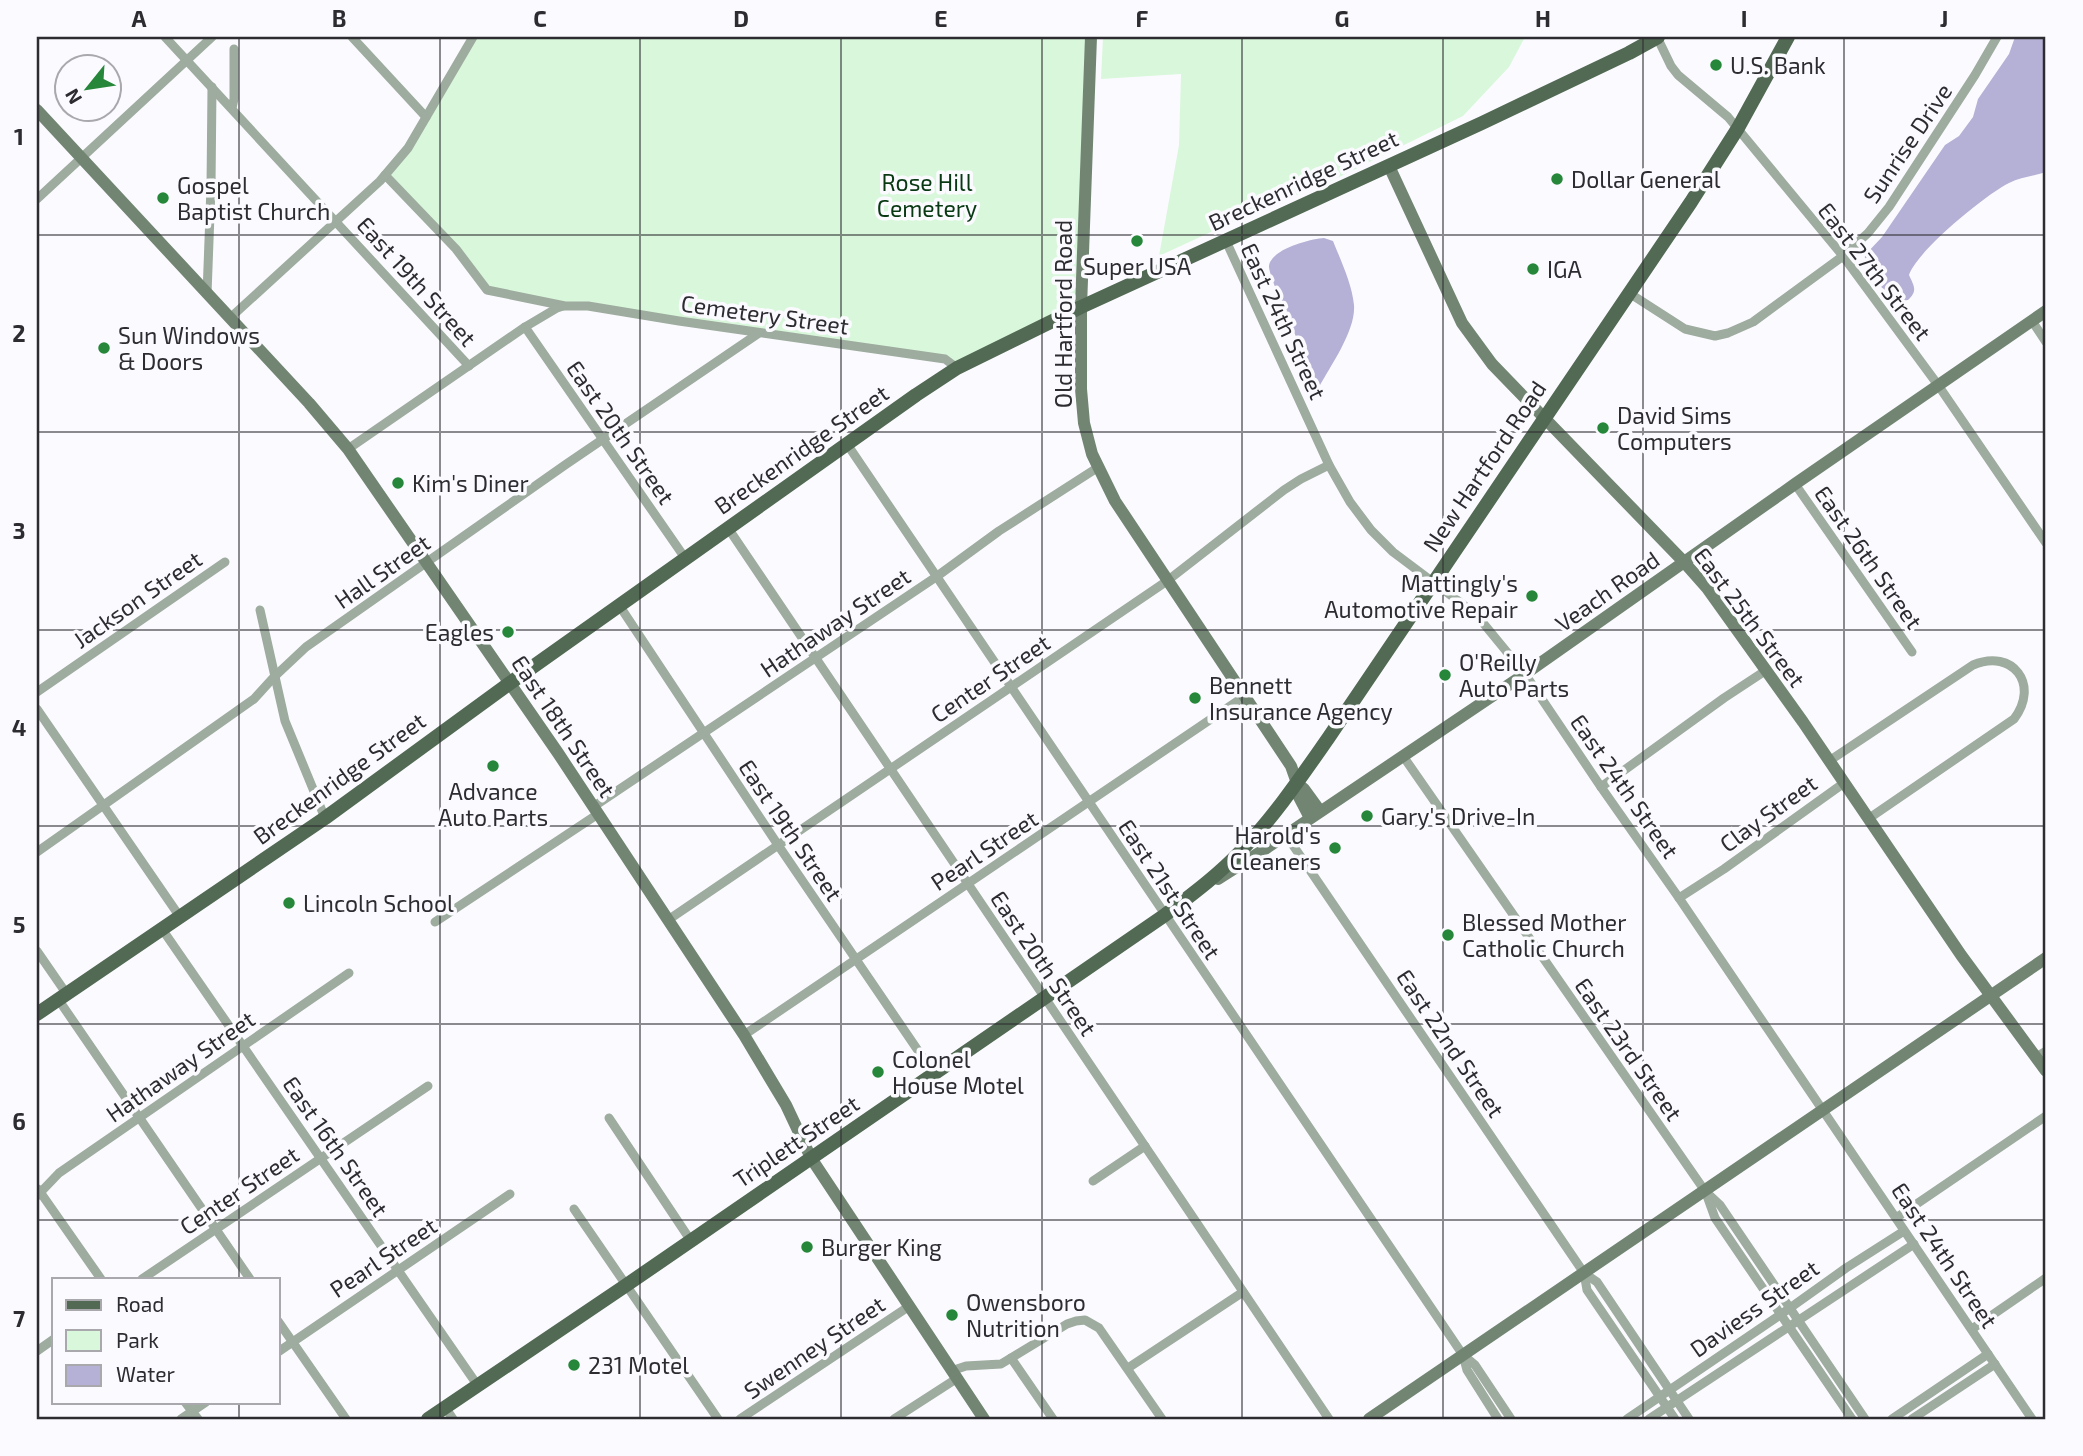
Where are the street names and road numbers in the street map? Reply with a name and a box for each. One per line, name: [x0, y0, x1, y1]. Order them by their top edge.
street label: Sunrise Drive: [1857, 78, 1957, 208]
street label: Breckenridge Street: [1204, 124, 1403, 236]
street label: East 27th Street: [1813, 197, 1938, 346]
street label: East 19th Street: [352, 210, 483, 352]
street label: Old Hartford Road: [1049, 220, 1077, 408]
street label: East 24th Street: [1236, 238, 1333, 404]
street label: Cemetery Street: [679, 288, 851, 340]
street label: East 20th Street: [561, 355, 681, 509]
street label: New Hartford Road: [1416, 375, 1552, 557]
street label: Breckenridge Street: [709, 378, 894, 520]
street label: East 26th Street: [1809, 480, 1929, 634]
street label: Hall Street: [329, 528, 435, 614]
street label: East 25th Street: [1688, 542, 1812, 693]
street label: Jackson Street: [67, 544, 207, 654]
street label: Veach Road: [1549, 545, 1665, 637]
street label: Hathaway Street: [755, 561, 916, 683]
street label: Center Street: [925, 628, 1055, 728]
street label: East 18th Street: [506, 650, 622, 803]
street label: Breckenridge Street: [247, 706, 431, 850]
street label: East 24th Street: [1565, 709, 1685, 864]
street label: East 19th Street: [733, 754, 849, 906]
street label: Clay Street: [1714, 768, 1822, 858]
street label: Pearl Street: [925, 804, 1043, 896]
street label: East 21st Street: [1113, 814, 1227, 964]
street label: East 20th Street: [985, 885, 1103, 1041]
street label: East 22nd Street: [1391, 964, 1511, 1123]
street label: East 23rd Street: [1569, 972, 1689, 1126]
street label: Hathaway Street: [100, 1004, 260, 1128]
street label: East 16th Street: [277, 1071, 395, 1222]
street label: Triplett Street: [728, 1089, 864, 1193]
street label: Center Street: [174, 1140, 304, 1240]
street label: East 24th Street: [1886, 1177, 2004, 1333]
street label: Pearl Street: [324, 1211, 442, 1303]
street label: Daviess Street: [1684, 1253, 1824, 1363]
street label: Swenney Street: [738, 1289, 890, 1404]

